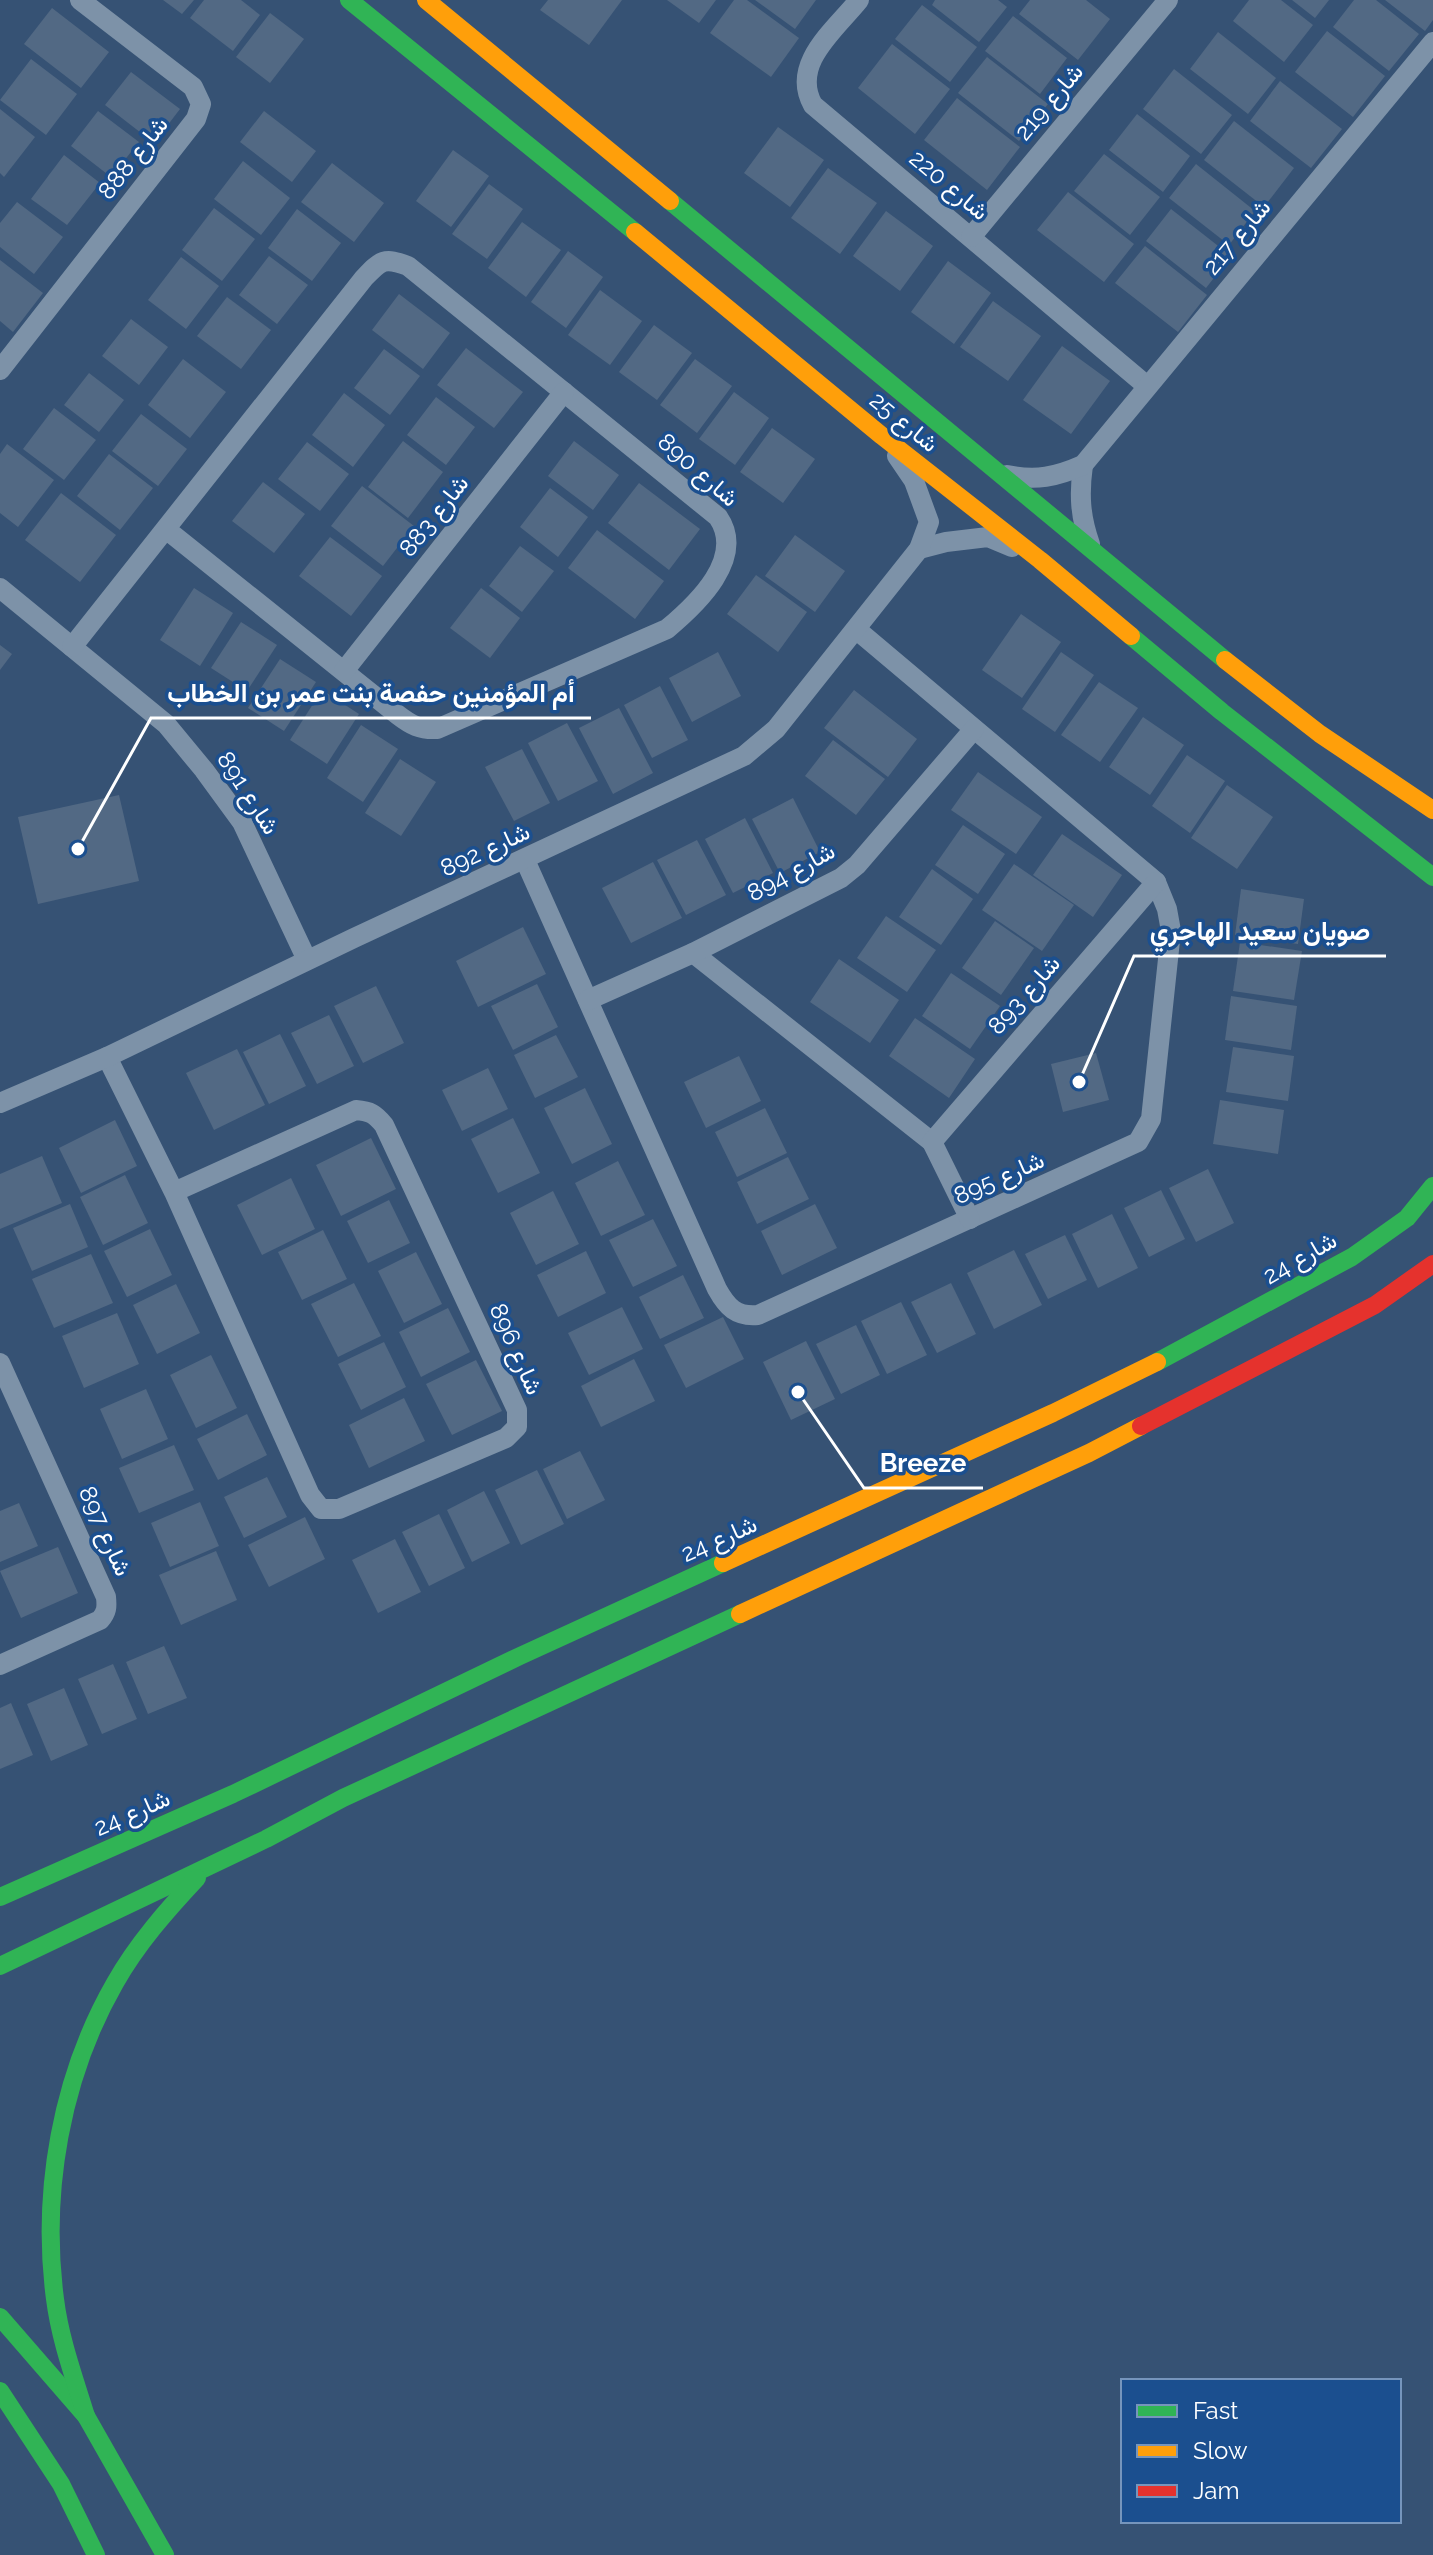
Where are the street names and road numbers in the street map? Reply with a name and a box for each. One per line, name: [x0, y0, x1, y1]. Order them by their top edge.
street label: شارع 219: [1008, 57, 1091, 147]
street label: شارع 888: [91, 111, 175, 206]
street label: شارع 220: [903, 143, 995, 227]
street label: شارع 217: [1197, 193, 1278, 282]
street label: شارع 25: [863, 385, 945, 460]
street label: شارع 890: [651, 427, 745, 514]
street label: شارع 883: [393, 469, 476, 564]
street label: شارع 891: [209, 746, 286, 841]
street label: شارع 892: [436, 816, 535, 885]
street label: شارع 894: [742, 836, 841, 909]
street label: شارع 893: [981, 949, 1067, 1042]
street label: شارع 895: [949, 1145, 1049, 1212]
street label: شارع 24: [1258, 1225, 1343, 1292]
street label: شارع 896: [482, 1299, 549, 1400]
street label: شارع 897: [71, 1481, 138, 1581]
street label: شارع 24: [676, 1509, 762, 1570]
street label: شارع 24: [89, 1783, 175, 1844]

